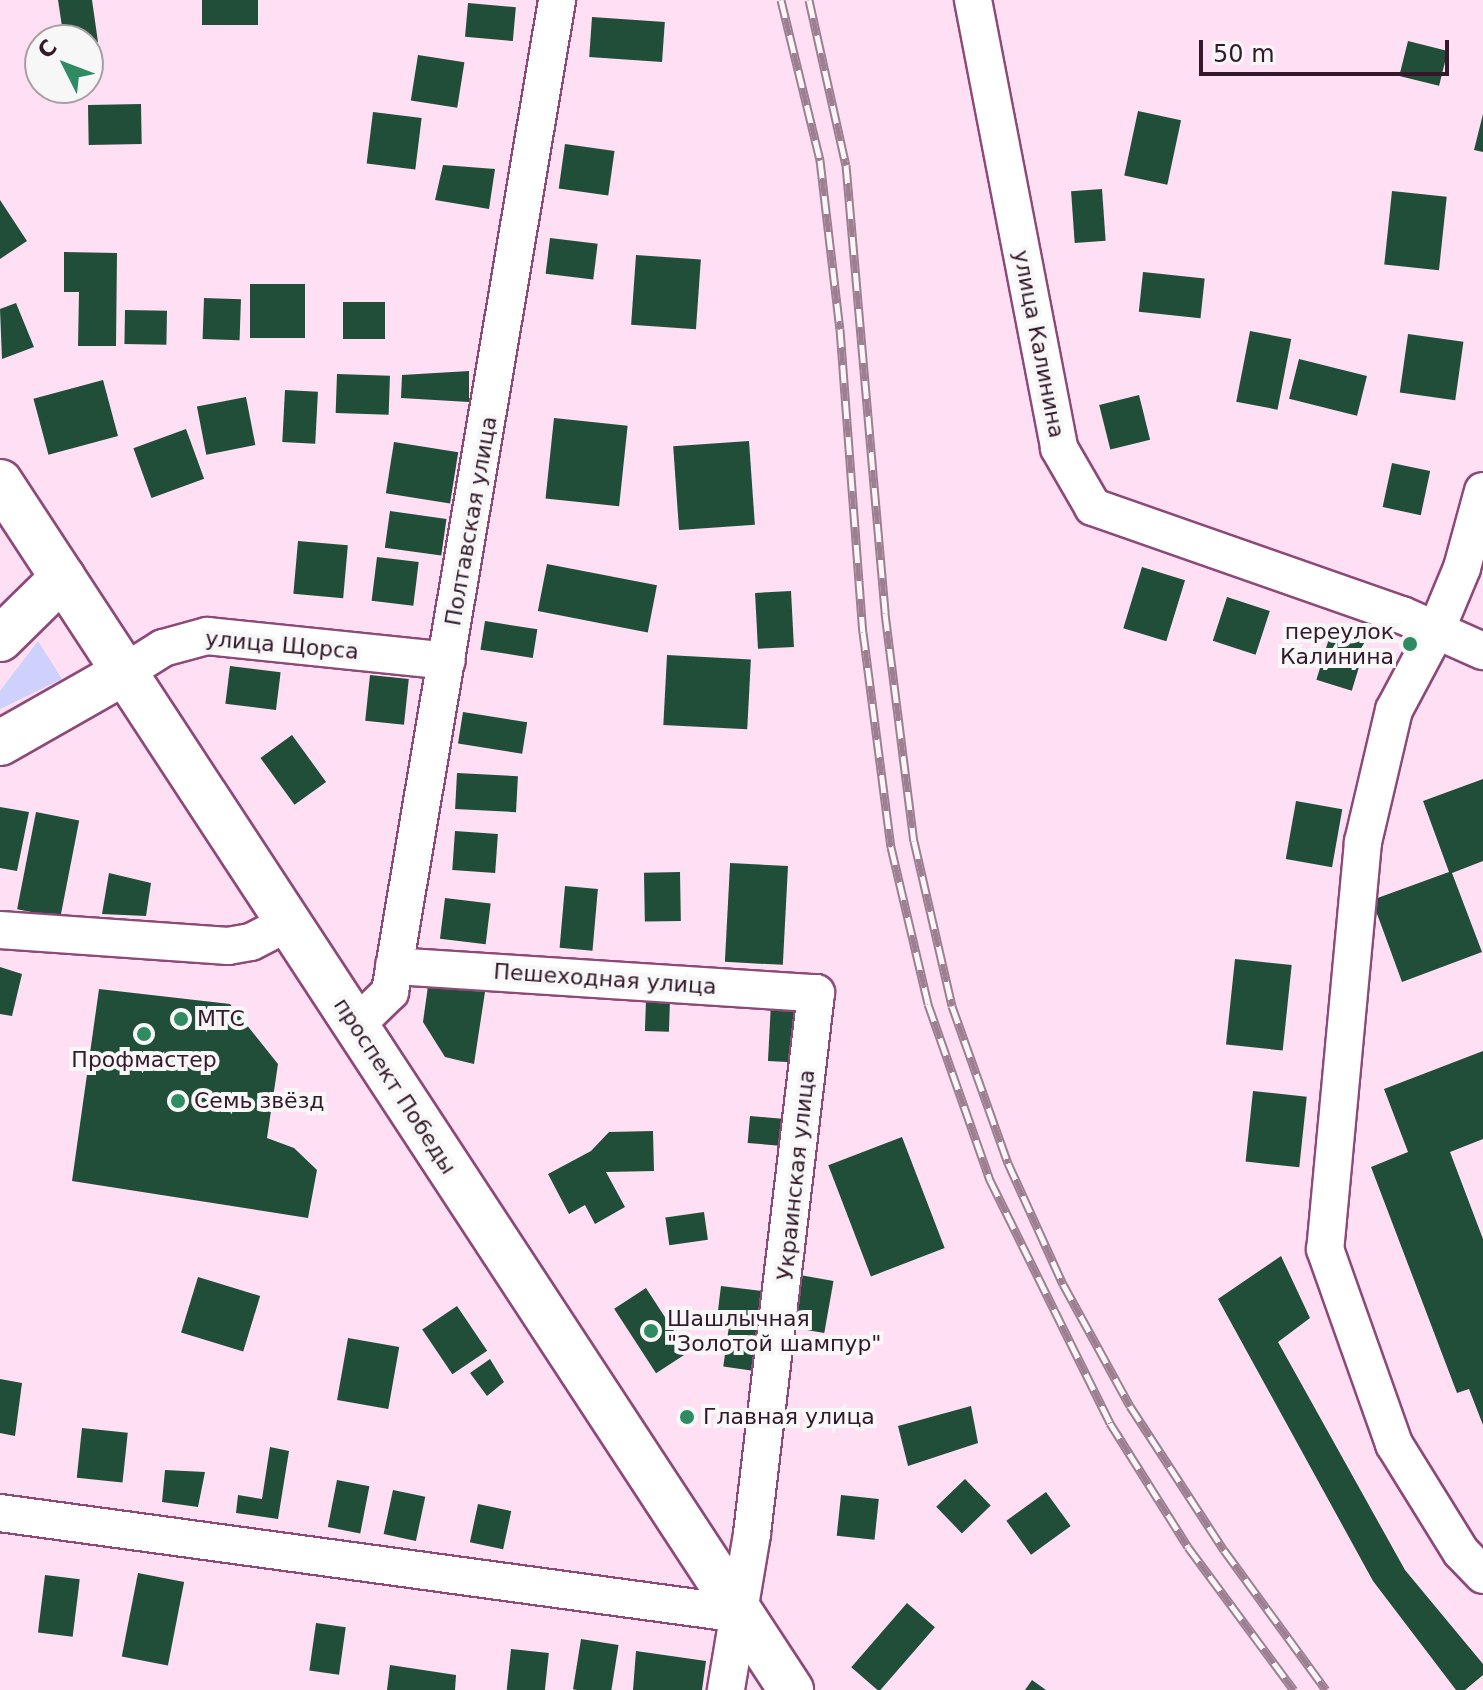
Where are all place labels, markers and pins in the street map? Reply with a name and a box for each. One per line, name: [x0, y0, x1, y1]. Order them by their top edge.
place label: переулок Калинина: [1280, 618, 1394, 670]
marker: переулок Калинина: [1401, 635, 1419, 653]
place label: МТС: [197, 1006, 245, 1032]
marker: МТС: [172, 1010, 190, 1028]
marker: Профмастер: [135, 1025, 153, 1043]
place label: Профмастер: [71, 1047, 217, 1073]
place label: Семь звёзд: [194, 1088, 325, 1114]
marker: Семь звёзд: [169, 1092, 187, 1110]
place label: Шашлычная "Золотой шампур": [667, 1305, 881, 1356]
marker: Шашлычная "Золотой шампур": [642, 1322, 660, 1340]
place label: Главная улица: [703, 1404, 875, 1430]
marker: Главная улица: [678, 1408, 696, 1426]

